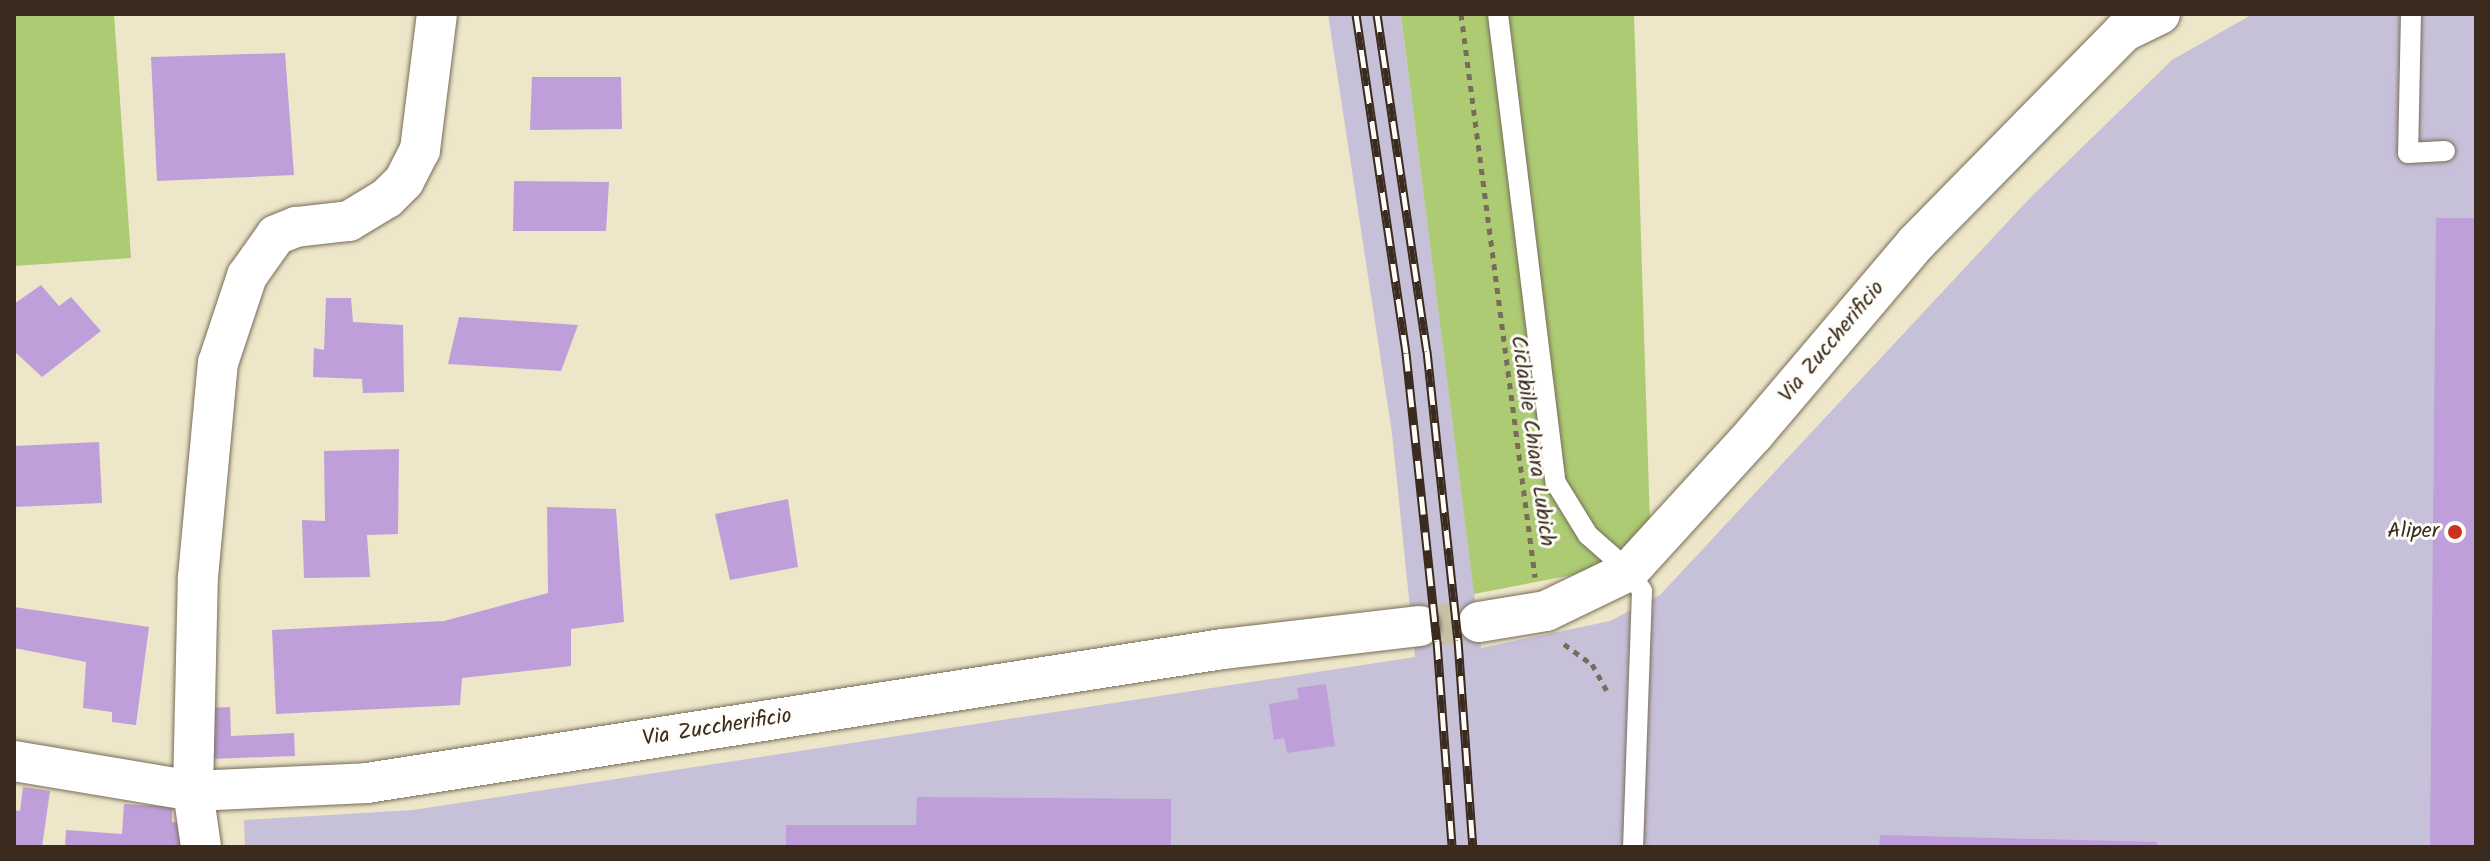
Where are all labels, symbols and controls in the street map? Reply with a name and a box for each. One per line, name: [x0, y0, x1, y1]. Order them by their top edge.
street label: Via Zuccherificio: [1773, 276, 1891, 408]
street label: Ciclabile Chiara Lubich: [1504, 334, 1560, 548]
place label: Aliper: [2387, 519, 2439, 545]
marker: Aliper: [2446, 523, 2464, 541]
street label: Via Zuccherificio: [641, 703, 793, 753]

